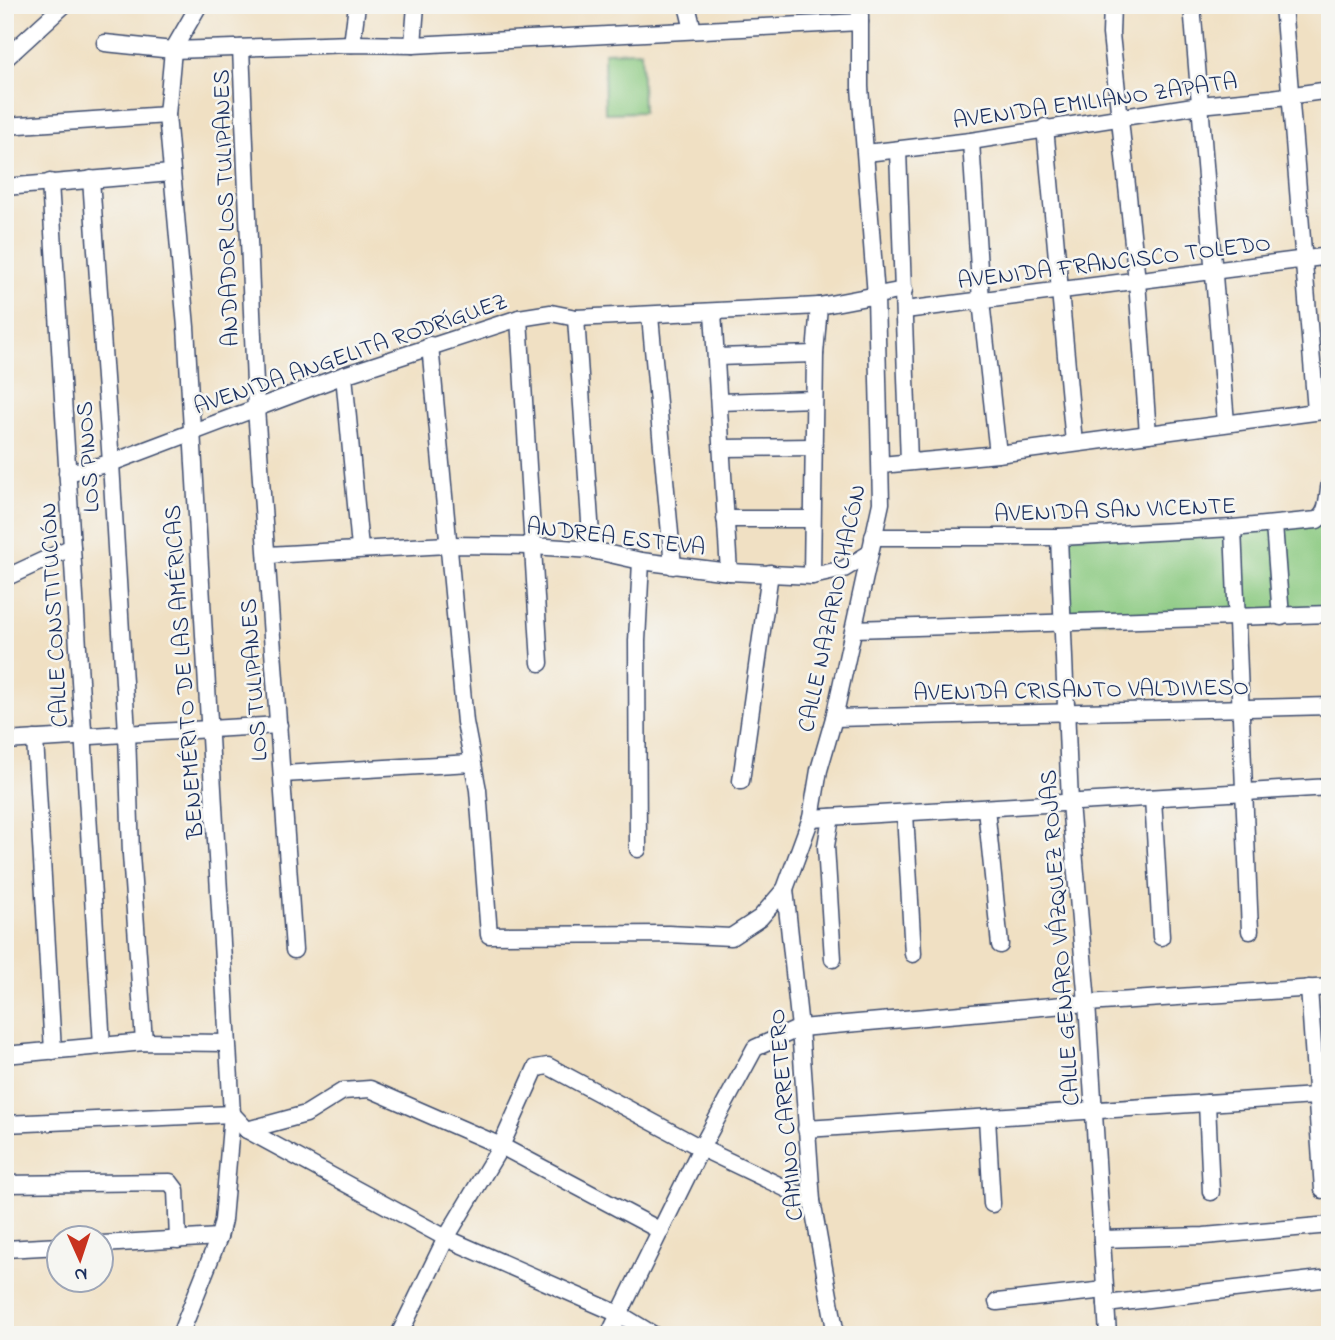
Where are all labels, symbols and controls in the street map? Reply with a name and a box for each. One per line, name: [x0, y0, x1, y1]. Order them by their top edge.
street label: AVENIDA EMILIANO ZAPATA: [951, 65, 1240, 140]
street label: ANDADOR LOS TULIPANES: [205, 69, 250, 347]
street label: AVENIDA FRANCISCO TOLEDO: [956, 227, 1273, 300]
street label: AVENIDA ANGELITA RODRÍGUEZ: [189, 285, 512, 426]
street label: LOS PINOS: [68, 400, 111, 514]
street label: CALLE NAZARIO CHACÓN: [790, 481, 877, 736]
street label: AVENIDA SAN VICENTE: [993, 490, 1237, 533]
street label: CALLE CONSTITUCIÓN: [32, 502, 79, 728]
street label: BENEMÉRITO DE LAS AMÉRICAS: [156, 504, 215, 841]
street label: ANDREA ESTEVA: [524, 510, 707, 567]
street label: LOS TULIPANES: [232, 597, 279, 762]
street label: AVENIDA CRISANTO VALDIVIESO: [913, 671, 1249, 712]
street label: CALLE GENARO VÁZQUEZ ROJAS: [1032, 769, 1091, 1107]
street label: CAMINO CARRETERO: [761, 1007, 814, 1222]
north arrow: [46, 1224, 116, 1294]
text: N: [73, 1260, 88, 1287]

